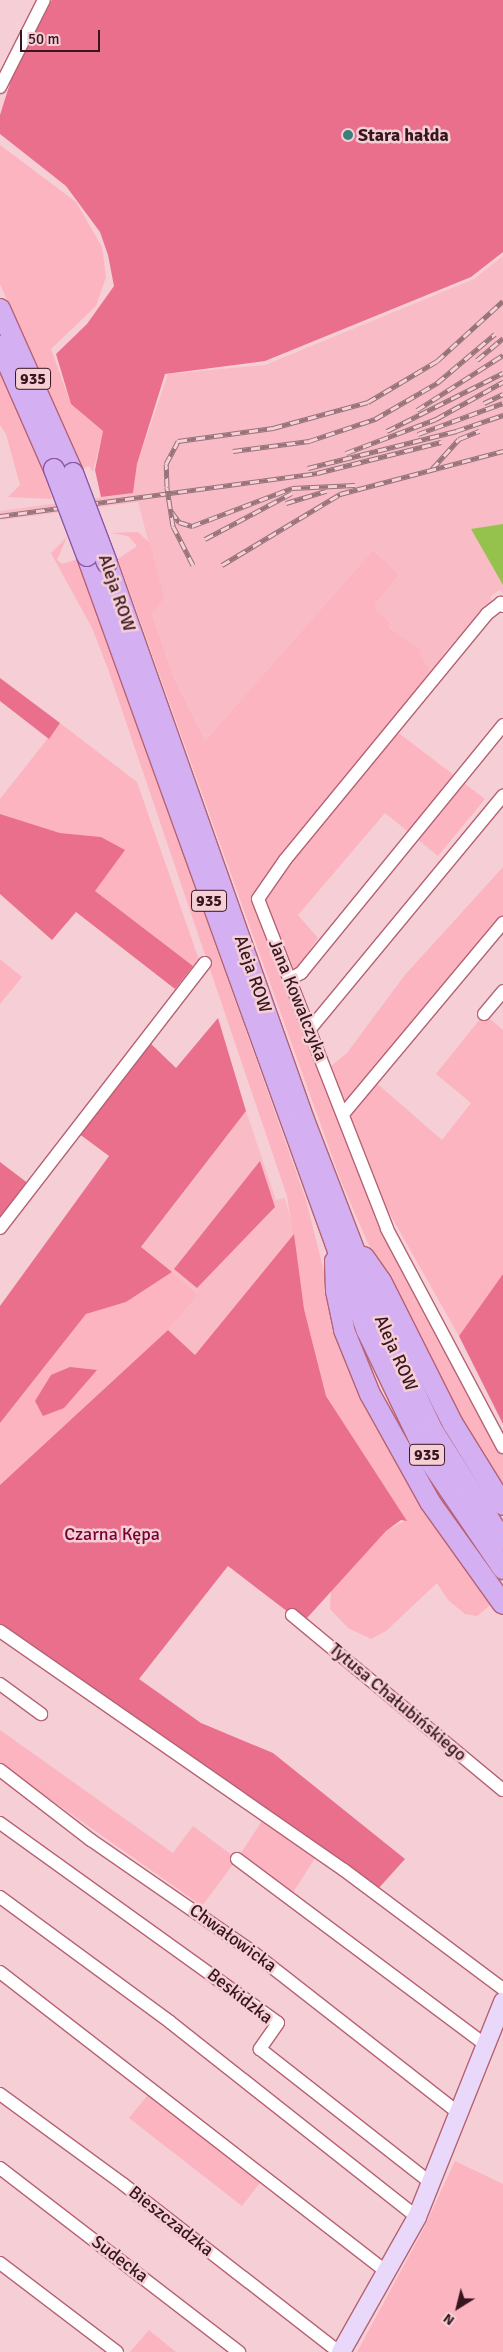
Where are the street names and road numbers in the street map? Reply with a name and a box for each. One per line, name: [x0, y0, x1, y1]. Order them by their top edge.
road number: 935: [14, 366, 52, 392]
street label: Aleja ROW: [94, 551, 140, 635]
road number: 935: [190, 888, 228, 914]
street label: Aleja ROW: [230, 932, 276, 1016]
street label: Jana Kowalczyka: [264, 936, 332, 1064]
street label: Aleja ROW: [370, 1312, 422, 1394]
road number: 935: [408, 1442, 446, 1468]
street label: Tytusa Chałubińskiego: [325, 1638, 471, 1766]
street label: Chwałowicka: [185, 1899, 281, 1977]
street label: Beskidzka: [203, 1964, 277, 2028]
street label: Bieszczadzka: [124, 2181, 218, 2261]
street label: Sudecka: [88, 2231, 152, 2287]

